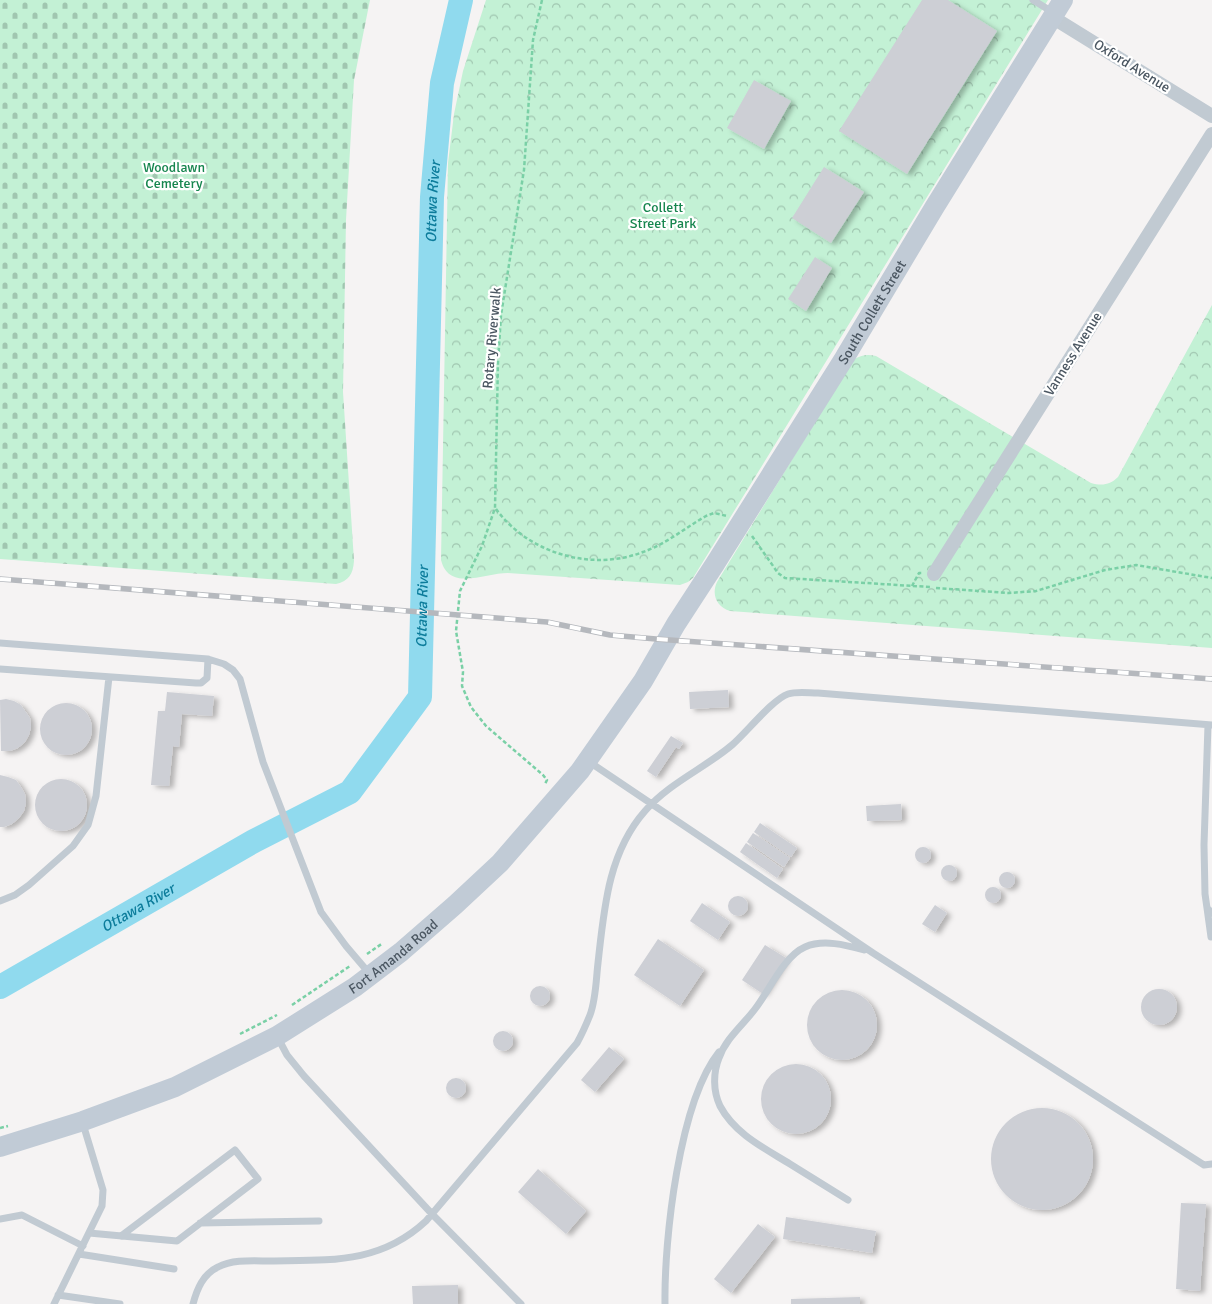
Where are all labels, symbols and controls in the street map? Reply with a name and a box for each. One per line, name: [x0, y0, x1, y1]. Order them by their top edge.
street label: Oxford Avenue: [1091, 36, 1173, 96]
water label: Ottawa River: [422, 158, 444, 243]
park label: Woodlawn Cemetery: [143, 159, 205, 192]
park label: Collett Street Park: [630, 199, 696, 232]
street label: South Collett Street: [834, 257, 909, 367]
street label: Rotary Riverwalk: [479, 287, 505, 389]
street label: Vanness Avenue: [1040, 309, 1106, 399]
water label: Ottawa River: [412, 563, 432, 648]
water label: Ottawa River: [98, 878, 180, 936]
street label: Fort Amanda Road: [345, 915, 441, 997]

